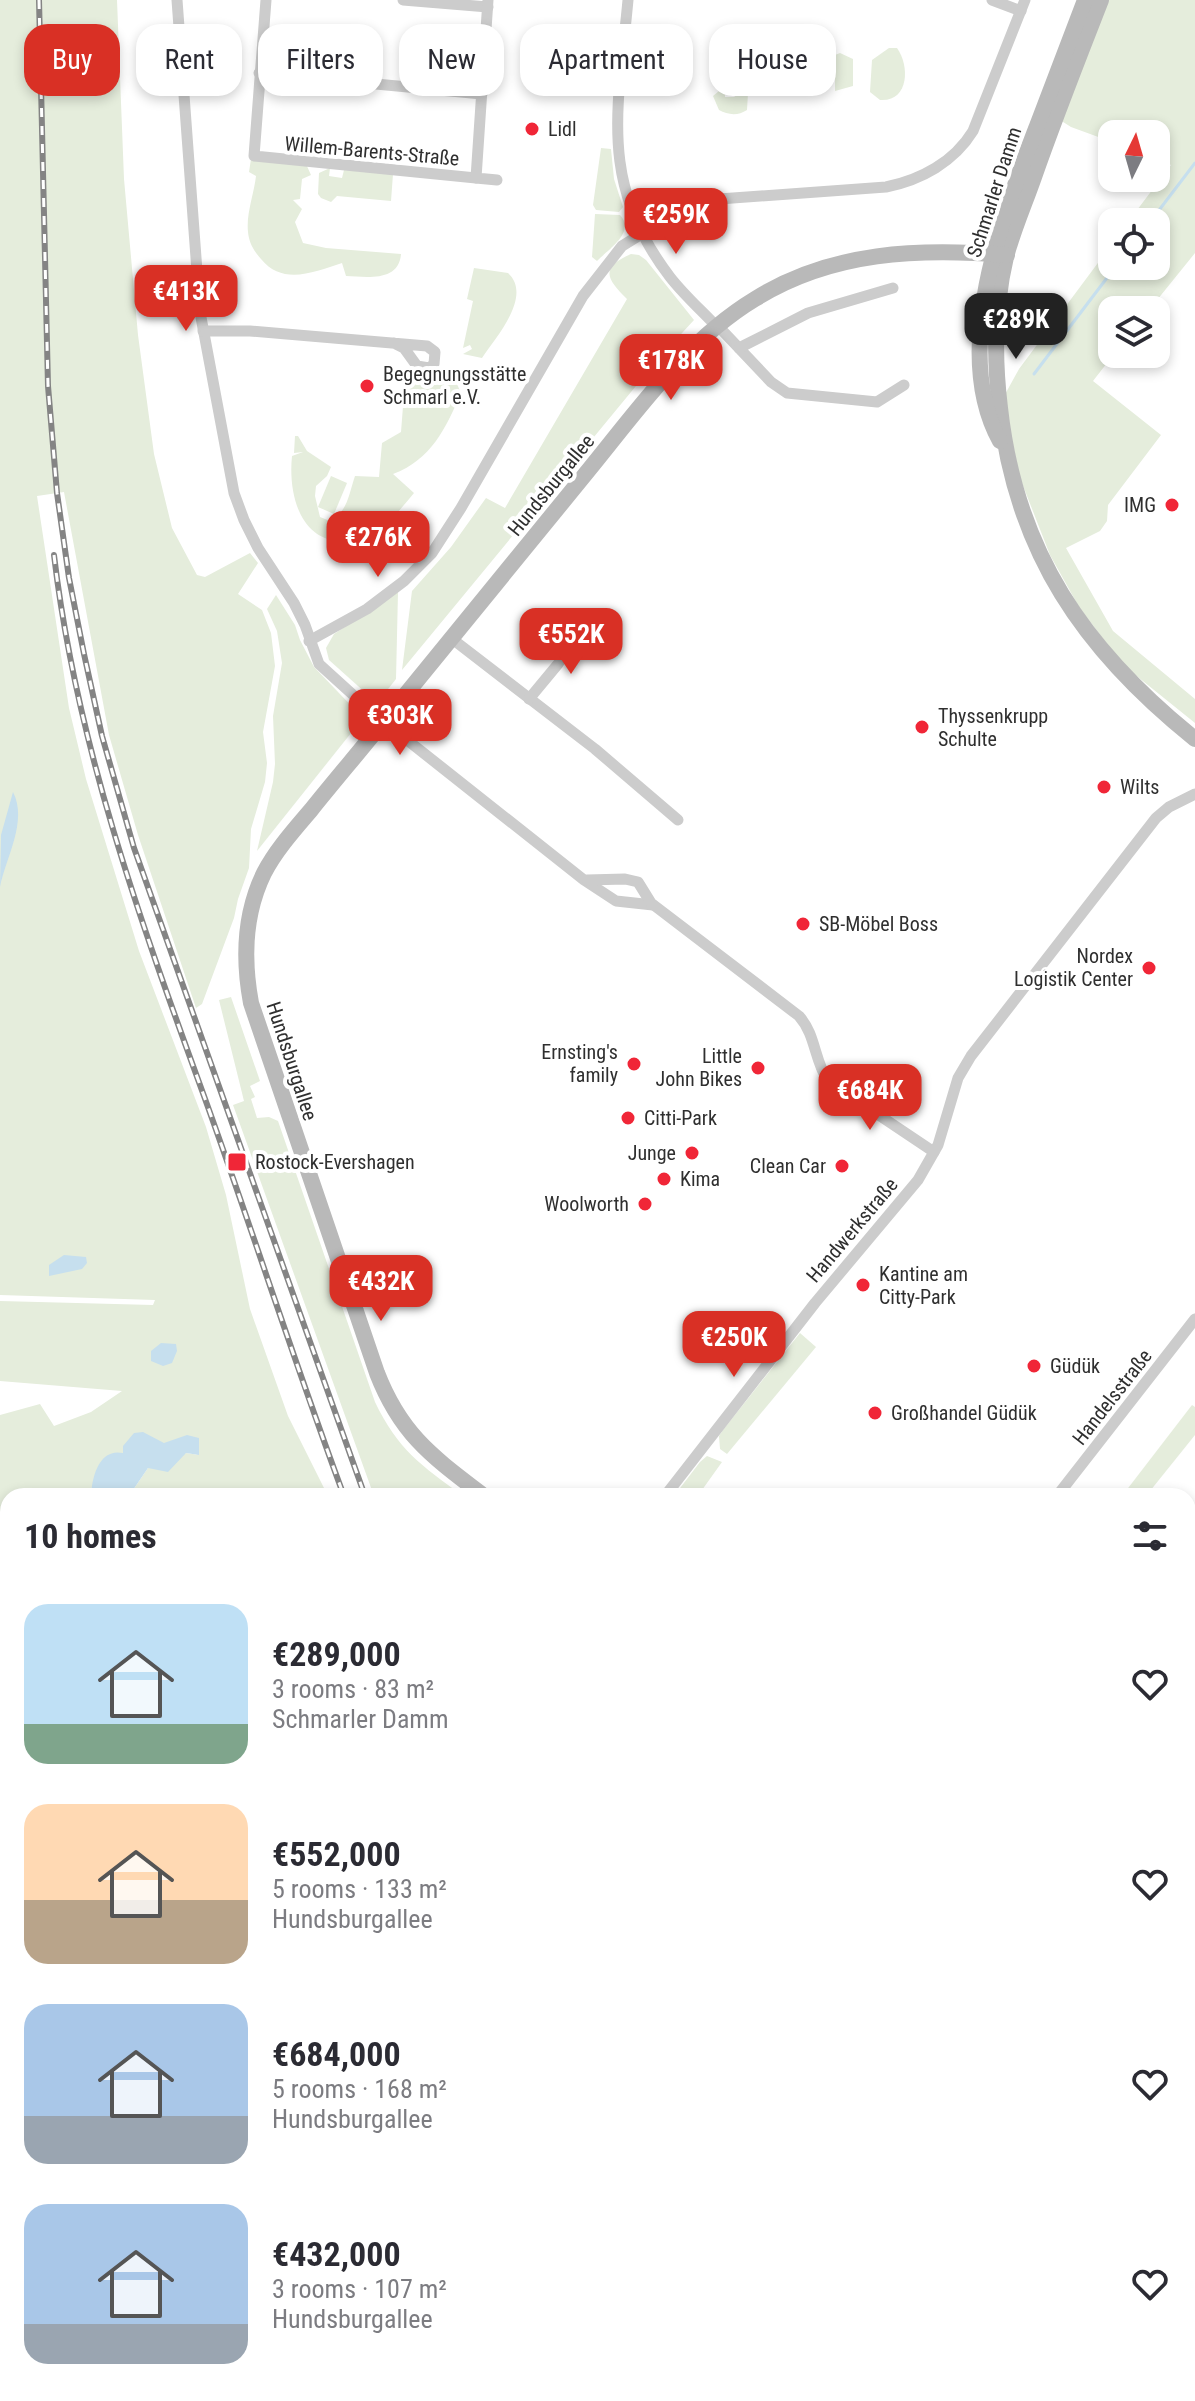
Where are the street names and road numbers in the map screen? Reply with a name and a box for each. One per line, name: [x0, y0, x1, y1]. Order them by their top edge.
street label: Schmarler Damm: [962, 124, 1026, 260]
street label: Willem-Barents-Straße: [284, 131, 460, 171]
street label: Hundsburgallee: [503, 429, 599, 541]
street label: Hundsburgallee: [261, 999, 323, 1123]
street label: Handwerkstraße: [801, 1173, 903, 1287]
street label: Handelsstraße: [1067, 1344, 1157, 1450]

